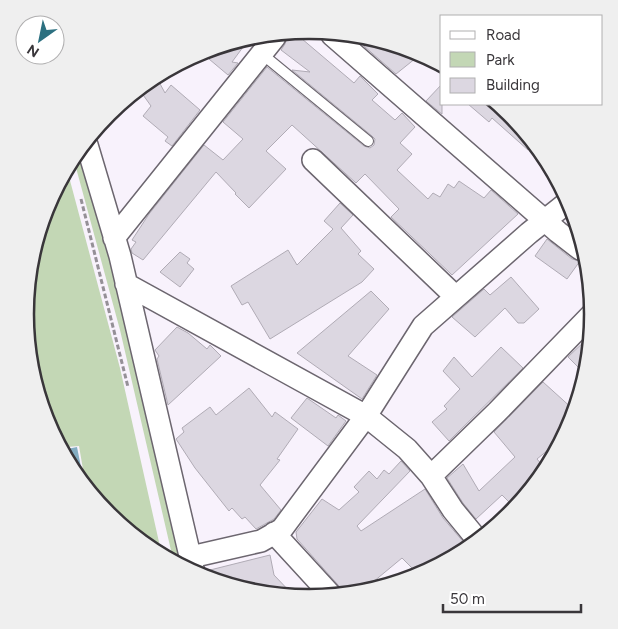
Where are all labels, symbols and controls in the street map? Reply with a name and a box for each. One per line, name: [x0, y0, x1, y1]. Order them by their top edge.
north arrow: [15, 15, 65, 65]
legend: [440, 15, 603, 105]
text: Road: [486, 26, 521, 44]
text: N: [24, 40, 42, 61]
text: Park: [486, 51, 515, 69]
text: Building: [486, 76, 540, 94]
scale bar: [443, 582, 580, 614]
text: 50 m: [450, 590, 485, 608]

